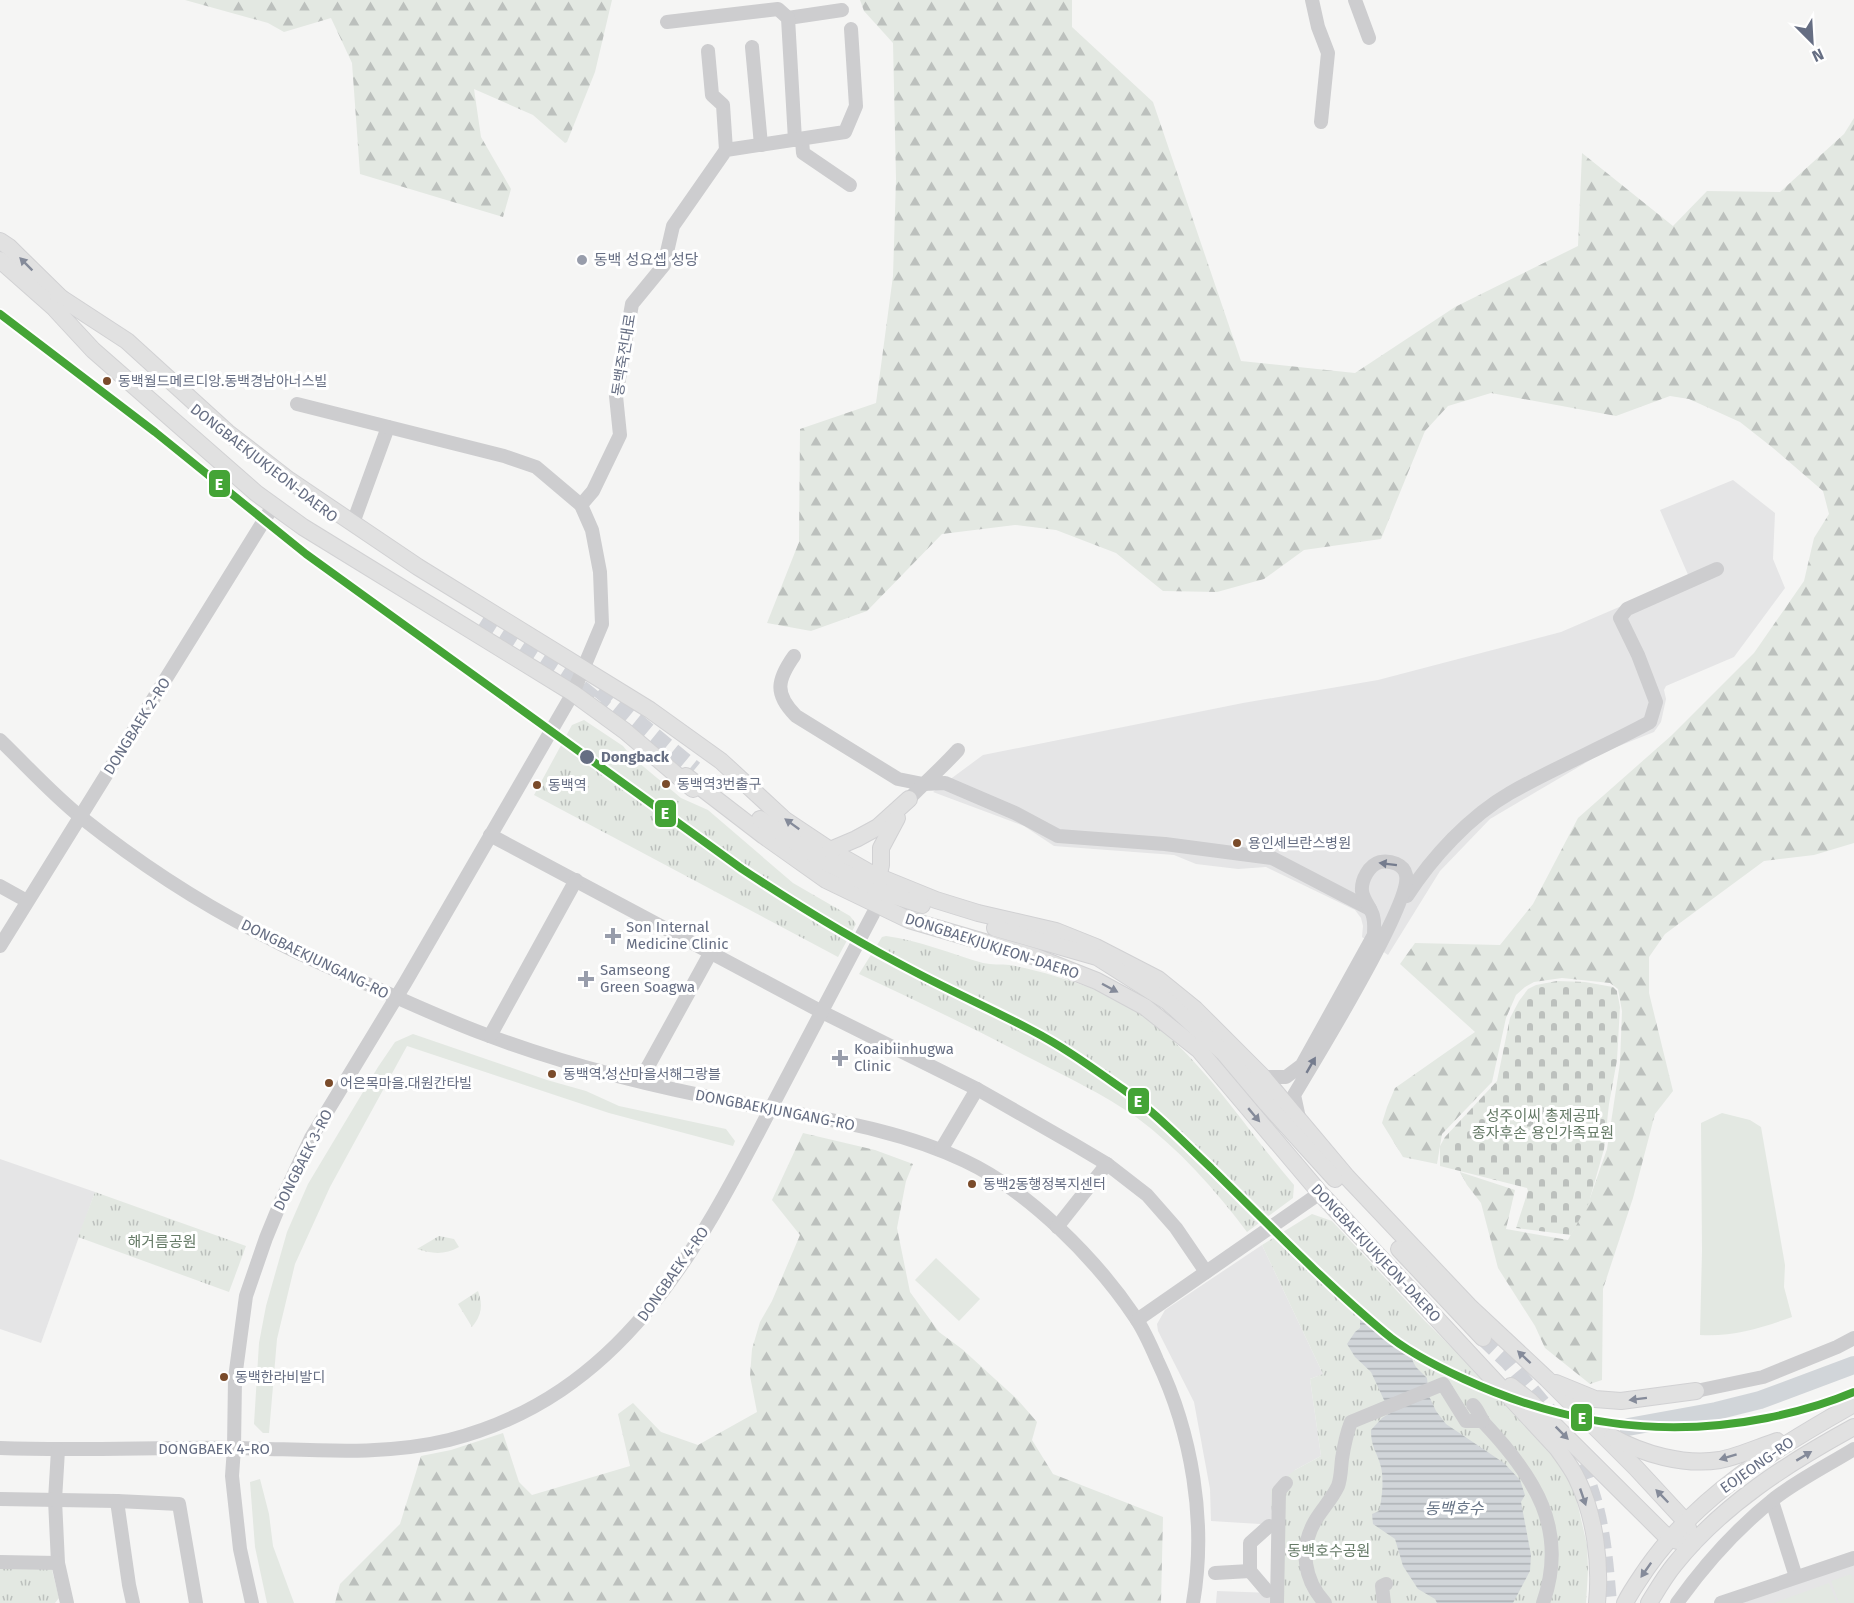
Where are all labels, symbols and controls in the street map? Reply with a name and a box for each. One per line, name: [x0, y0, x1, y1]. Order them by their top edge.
north arrow: [1782, 12, 1842, 72]
text: N: [1809, 44, 1827, 66]
place label: 동백 성요셉 성당: [594, 251, 699, 269]
marker: 동백 성요셉 성당: [575, 253, 589, 267]
one-way arrow: [20, 258, 34, 272]
street label: 동백죽전대로: [609, 313, 639, 397]
place label: 동백월드메르디앙.동백경남아너스빌: [118, 373, 327, 390]
marker: 동백월드메르디앙.동백경남아너스빌: [101, 375, 113, 387]
street label: DONGBAEKJUKJEON-DAERO: [187, 400, 341, 526]
line badge: E: [208, 469, 231, 498]
street label: DONGBAEK 2-RO: [100, 674, 174, 778]
marker: Dongback: [578, 748, 596, 766]
place label: Dongback: [601, 748, 670, 766]
place label: 동백역3번출구: [677, 776, 761, 793]
place label: 동백역: [548, 777, 587, 794]
marker: 동백역3번출구: [660, 778, 672, 790]
marker: 동백역: [531, 779, 543, 791]
line badge: E: [654, 799, 677, 828]
text: E: [661, 804, 669, 823]
one-way arrow: [784, 818, 799, 830]
place label: 용인세브란스병원: [1248, 835, 1351, 852]
marker: 용인세브란스병원: [1231, 837, 1243, 849]
one-way arrow: [1379, 859, 1398, 868]
street label: DONGBAEKJUKJEON-DAERO: [903, 909, 1081, 983]
street label: DONGBAEKJUNGANG-RO: [238, 915, 392, 1003]
place label: Son Internal Medicine Clinic: [626, 918, 728, 953]
marker: Son Internal Medicine Clinic: [604, 927, 622, 945]
place label: Samseong Green Soagwa: [600, 961, 695, 996]
marker: Samseong Green Soagwa: [577, 970, 595, 988]
one-way arrow: [1101, 983, 1118, 993]
place label: Koaibiinhugwa Clinic: [854, 1040, 954, 1075]
marker: Koaibiinhugwa Clinic: [831, 1049, 849, 1067]
one-way arrow: [1306, 1057, 1317, 1073]
place label: 동백역.성산마을서해그랑블: [563, 1066, 721, 1083]
marker: 동백역.성산마을서해그랑블: [546, 1068, 558, 1080]
place label: 어은목마을.대원칸타빌: [340, 1075, 472, 1092]
marker: 어은목마을.대원칸타빌: [323, 1077, 335, 1089]
street label: DONGBAEKJUNGANG-RO: [694, 1086, 856, 1134]
line badge: E: [1127, 1087, 1150, 1115]
text: E: [1134, 1092, 1142, 1111]
street label: DONGBAEK 3-RO: [270, 1106, 336, 1214]
park label: 성주이씨 총제공파 종자후손 용인가족묘원: [1472, 1107, 1614, 1142]
one-way arrow: [1247, 1108, 1260, 1123]
place label: 동백2동행정복지센터: [983, 1176, 1106, 1193]
marker: 동백2동행정복지센터: [966, 1178, 978, 1190]
street label: DONGBAEKJUKJEON-DAERO: [1307, 1180, 1445, 1326]
street label: DONGBAEK 4-RO: [634, 1223, 712, 1325]
park label: 해거름공원: [127, 1233, 197, 1251]
one-way arrow: [1518, 1351, 1532, 1365]
place label: 동백한라비발디: [235, 1369, 325, 1386]
marker: 동백한라비발디: [218, 1371, 230, 1383]
one-way arrow: [1628, 1394, 1647, 1404]
line badge: E: [1570, 1403, 1593, 1432]
text: E: [1578, 1409, 1586, 1428]
one-way arrow: [1554, 1426, 1568, 1440]
street label: EOJEONG-RO: [1717, 1433, 1797, 1497]
street label: DONGBAEK 4-RO: [158, 1440, 270, 1458]
one-way arrow: [1796, 1450, 1812, 1461]
one-way arrow: [1719, 1453, 1737, 1462]
one-way arrow: [1579, 1488, 1589, 1506]
one-way arrow: [1655, 1489, 1669, 1503]
water label: 동백호수: [1425, 1499, 1485, 1518]
park label: 동백호수공원: [1288, 1542, 1370, 1560]
one-way arrow: [1640, 1562, 1652, 1578]

